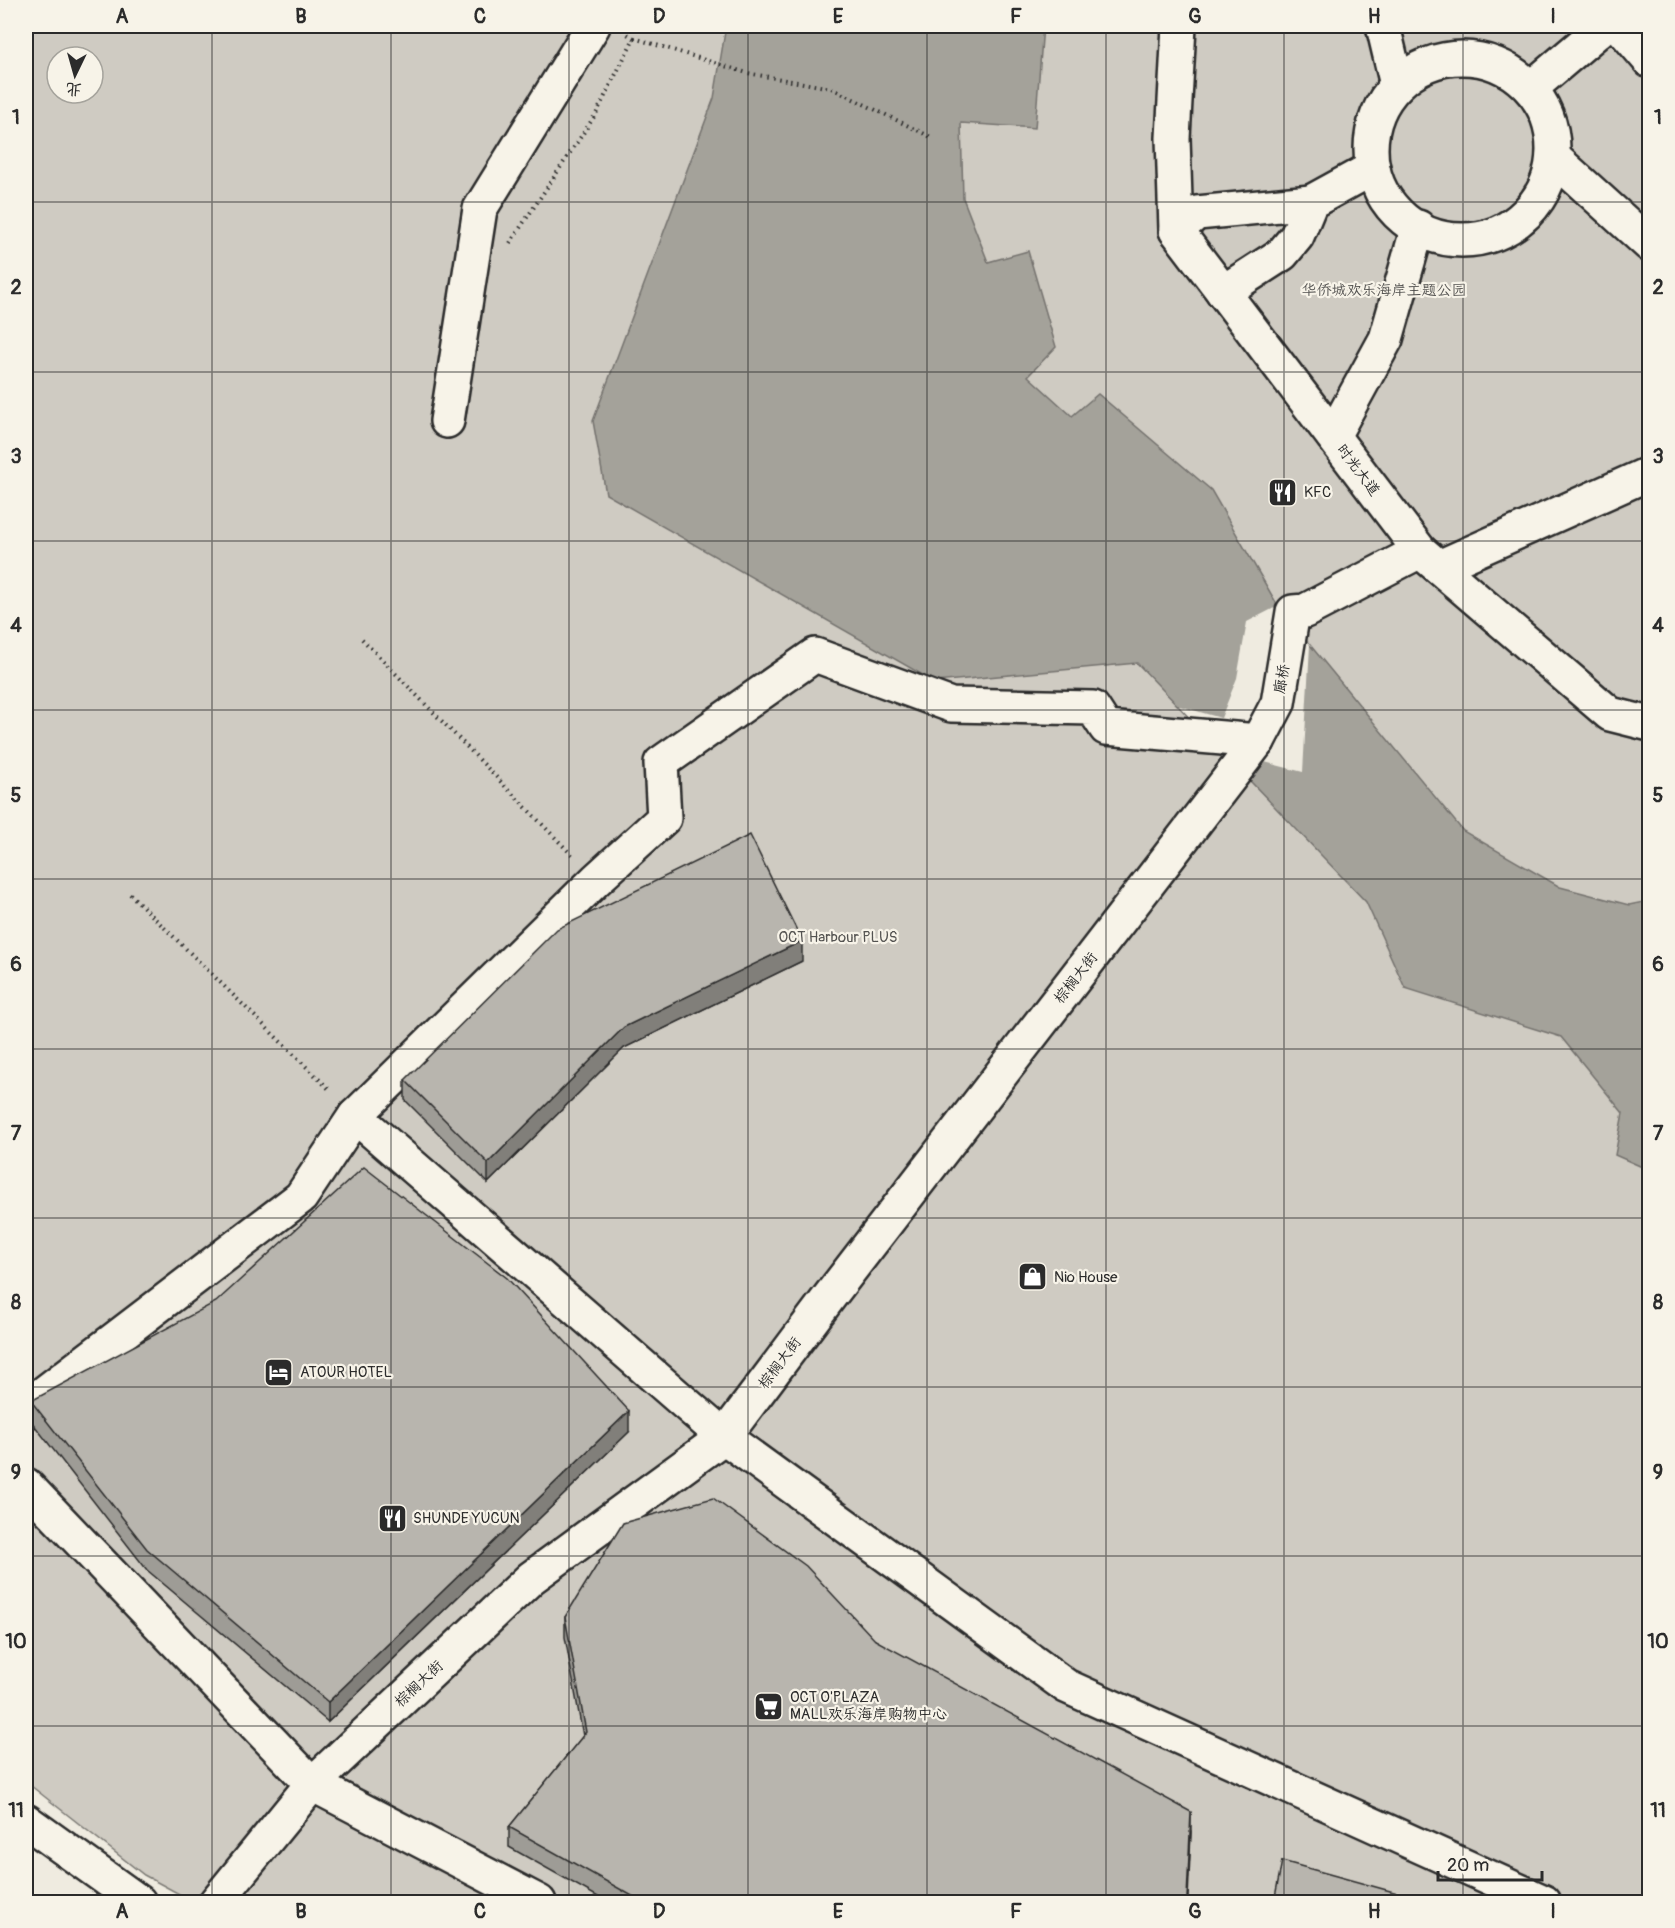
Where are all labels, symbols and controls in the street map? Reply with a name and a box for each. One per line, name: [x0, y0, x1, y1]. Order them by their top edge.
text: A: [116, 4, 129, 29]
text: B: [295, 4, 307, 29]
text: C: [474, 4, 486, 29]
text: D: [653, 4, 666, 29]
text: E: [833, 4, 844, 29]
text: F: [1010, 4, 1022, 29]
text: G: [1188, 4, 1202, 29]
text: H: [1368, 4, 1381, 29]
text: I: [1550, 4, 1556, 29]
north arrow: [45, 45, 105, 105]
text: 北: [65, 78, 83, 100]
text: 1: [12, 105, 20, 130]
text: 1: [1654, 105, 1662, 130]
text: 2: [10, 275, 22, 300]
text: 2: [1652, 275, 1664, 300]
park label: 华侨城欢乐海岸主题公园: [1301, 281, 1467, 300]
street label: 时光大道: [1332, 440, 1384, 500]
text: 3: [10, 444, 22, 469]
text: 3: [1652, 444, 1664, 469]
restaurant icon: KFC: [1267, 476, 1299, 508]
place label: KFC: [1304, 483, 1331, 502]
text: 4: [10, 613, 22, 638]
text: 4: [1652, 613, 1664, 638]
street label: 廊桥: [1270, 663, 1294, 695]
text: 5: [11, 783, 22, 808]
text: 5: [1653, 783, 1664, 808]
park label: OCT Harbour PLUS: [778, 928, 898, 947]
street label: 棕榈大街: [1050, 949, 1102, 1007]
text: 6: [10, 952, 22, 977]
text: 6: [1652, 952, 1664, 977]
text: 7: [11, 1121, 22, 1146]
text: 7: [1653, 1121, 1664, 1146]
shop icon: Nio House: [1017, 1261, 1049, 1293]
place label: Nio House: [1054, 1268, 1118, 1287]
text: 8: [11, 1290, 21, 1315]
text: 8: [1653, 1290, 1663, 1315]
street label: 棕榈大街: [754, 1333, 806, 1393]
hotel icon: ATOUR HOTEL: [263, 1356, 295, 1388]
place label: ATOUR HOTEL: [300, 1363, 392, 1382]
text: 9: [11, 1460, 21, 1485]
text: 9: [1653, 1460, 1663, 1485]
restaurant icon: SHUNDE YUCUN: [376, 1502, 408, 1534]
place label: SHUNDE YUCUN: [413, 1509, 520, 1528]
text: 10: [5, 1629, 27, 1654]
text: 10: [1647, 1629, 1669, 1654]
street label: 棕榈大街: [391, 1657, 447, 1711]
place label: OCT O'PLAZA MALL欢乐海岸购物中心: [790, 1688, 947, 1724]
supermarket icon: OCT O'PLAZA MALL欢乐海岸购物中心: [753, 1690, 785, 1722]
text: 11: [8, 1798, 24, 1823]
text: 11: [1650, 1798, 1666, 1823]
scale bar: [1438, 1844, 1542, 1882]
text: 20 m: [1447, 1854, 1489, 1877]
text: A: [116, 1899, 129, 1924]
text: B: [295, 1899, 307, 1924]
text: C: [474, 1899, 486, 1924]
text: D: [653, 1899, 666, 1924]
text: E: [833, 1899, 844, 1924]
text: F: [1010, 1899, 1022, 1924]
text: G: [1188, 1899, 1202, 1924]
text: H: [1368, 1899, 1381, 1924]
text: I: [1550, 1899, 1556, 1924]

